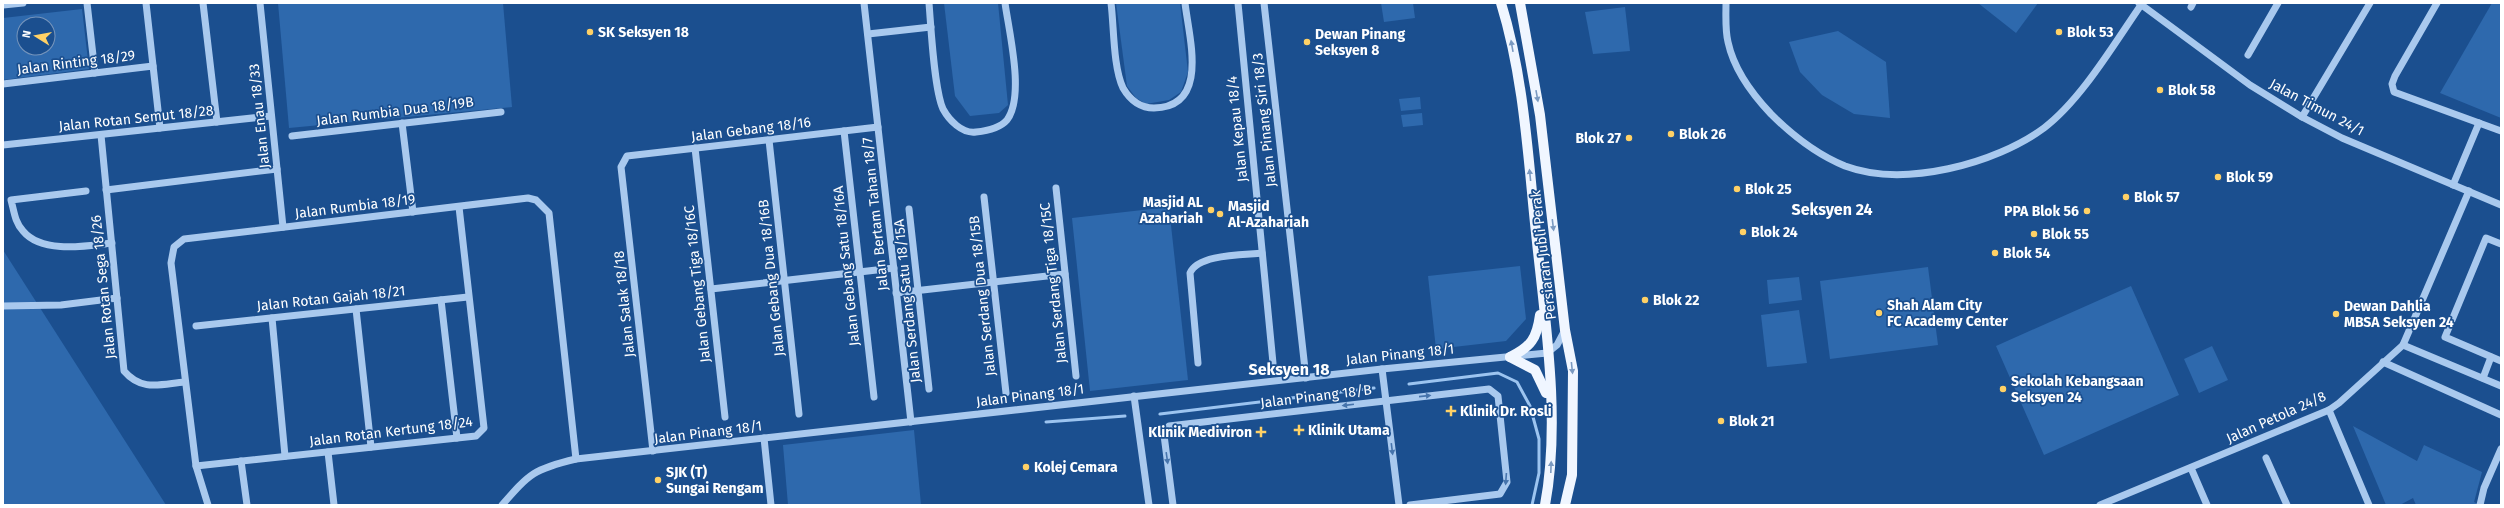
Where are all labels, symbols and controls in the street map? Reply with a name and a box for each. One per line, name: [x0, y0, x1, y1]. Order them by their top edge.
north arrow: [16, 16, 56, 56]
place label: SK Seksyen 18: [598, 24, 689, 41]
place label: Blok 53: [2067, 24, 2114, 41]
place label: Dewan Pinang Seksyen 8: [1315, 26, 1405, 59]
marker: SK Seksyen 18: [585, 27, 595, 37]
marker: Blok 53: [2054, 27, 2064, 37]
text: N: [20, 29, 34, 39]
marker: Dewan Pinang Seksyen 8: [1302, 37, 1312, 47]
one-way arrow: [1508, 40, 1514, 52]
street label: Jalan Rinting 18/29: [16, 47, 136, 78]
street label: Jalan Pinang Siri 18/3: [1249, 52, 1280, 188]
street label: Jalan Enau 18/33: [246, 63, 273, 169]
street label: Jalan Kepau 18/4: [1223, 75, 1252, 183]
street label: Jalan Timun 24/1: [2267, 75, 2367, 140]
place label: Blok 58: [2168, 82, 2216, 99]
marker: Blok 58: [2155, 85, 2165, 95]
one-way arrow: [1534, 90, 1540, 102]
street label: Jalan Rumbia Dua 18/19B: [316, 93, 475, 130]
street label: Jalan Rotan Semut 18/28: [58, 102, 215, 135]
street label: Jalan Gebang 18/16: [690, 114, 812, 145]
place label: Blok 26: [1679, 126, 1726, 143]
marker: Blok 26: [1666, 129, 1676, 139]
place label: Blok 27: [1575, 130, 1621, 147]
marker: Blok 27: [1624, 133, 1634, 143]
street label: Jalan Bertam Tahan 18/7: [859, 136, 892, 292]
one-way arrow: [1526, 168, 1533, 181]
place label: Blok 59: [2226, 169, 2273, 186]
marker: Blok 59: [2213, 172, 2223, 182]
place label: Blok 25: [1745, 181, 1792, 198]
marker: Blok 25: [1732, 184, 1742, 194]
street label: Jalan Gebang Satu 18/16A: [830, 185, 863, 347]
street label: Persiaran Jubli Perak: [1527, 188, 1560, 321]
place label: Blok 57: [2134, 189, 2180, 206]
street label: Jalan Rumbia 18/19: [294, 191, 416, 222]
marker: Blok 57: [2121, 192, 2131, 202]
place label: Masjid AL Azahariah: [1139, 194, 1203, 227]
place label: Masjid Al-Azahariah: [1227, 198, 1309, 231]
street label: Jalan Gebang Dua 18/16B: [755, 199, 788, 357]
district label: Seksyen 24: [1791, 200, 1873, 219]
street label: Jalan Serdang Tiga 18/15C: [1037, 202, 1070, 364]
place label: PPA Blok 56: [2004, 203, 2079, 220]
street label: Jalan Gebang Tiga 18/16C: [681, 204, 714, 363]
marker: Masjid AL Azahariah: [1206, 205, 1216, 215]
marker: PPA Blok 56: [2082, 206, 2092, 216]
marker: Masjid Al-Azahariah: [1215, 209, 1225, 219]
street label: Jalan Rotan Sega 18/26: [87, 214, 120, 360]
street label: Jalan Serdang Dua 18/15B: [966, 215, 999, 377]
street label: Jalan Serdang Satu 18/15A: [890, 218, 925, 383]
one-way arrow: [1550, 219, 1556, 231]
place label: Blok 24: [1751, 224, 1798, 241]
place label: Blok 55: [2042, 226, 2089, 243]
marker: Blok 24: [1738, 227, 1748, 237]
marker: Blok 55: [2029, 229, 2039, 239]
place label: Blok 54: [2003, 245, 2050, 262]
marker: Blok 54: [1990, 248, 2000, 258]
street label: Jalan Salak 18/18: [610, 250, 639, 358]
street label: Jalan Rotan Gajah 18/21: [256, 282, 406, 315]
place label: Blok 22: [1653, 292, 1699, 309]
marker: Blok 22: [1640, 295, 1650, 305]
place label: Shah Alam City FC Academy Center: [1887, 297, 2008, 330]
place label: Dewan Dahlia MBSA Seksyen 24: [2344, 298, 2454, 331]
marker: Shah Alam City FC Academy Center: [1874, 308, 1884, 318]
marker: Dewan Dahlia MBSA Seksyen 24: [2331, 309, 2341, 319]
street label: Jalan Pinang 18/1: [1345, 340, 1455, 369]
district label: Seksyen 18: [1249, 360, 1329, 379]
one-way arrow: [1568, 362, 1575, 374]
place label: Sekolah Kebangsaan Seksyen 24: [2011, 373, 2143, 406]
street label: Jalan Pinang 18/1: [975, 380, 1085, 411]
street label: Jalan Pinang 18/B: [1259, 381, 1373, 412]
marker: Sekolah Kebangsaan Seksyen 24: [1998, 384, 2008, 394]
street label: Jalan Petola 24/8: [2224, 388, 2329, 447]
one-way arrow: [1419, 393, 1431, 399]
one-way arrow: [1342, 402, 1354, 409]
place label: Klinik Dr. Rosli: [1460, 403, 1552, 420]
marker: Klinik Dr. Rosli: [1445, 405, 1457, 417]
street label: Jalan Rotan Kertung 18/24: [309, 413, 474, 450]
place label: Blok 21: [1729, 413, 1774, 430]
marker: Blok 21: [1716, 416, 1726, 426]
street label: Jalan Pinang 18/1: [653, 417, 763, 448]
place label: Klinik Utama: [1308, 422, 1390, 439]
place label: Klinik Mediviron: [1148, 424, 1252, 441]
marker: Klinik Utama: [1293, 424, 1305, 436]
marker: Klinik Mediviron: [1255, 426, 1267, 438]
one-way arrow: [1389, 443, 1395, 455]
one-way arrow: [1164, 452, 1170, 464]
place label: Kolej Cemara: [1034, 459, 1118, 476]
one-way arrow: [1548, 461, 1555, 473]
marker: Kolej Cemara: [1021, 462, 1031, 472]
place label: SJK (T) Sungai Rengam: [666, 464, 764, 497]
one-way arrow: [1502, 473, 1509, 486]
marker: SJK (T) Sungai Rengam: [653, 475, 663, 485]

